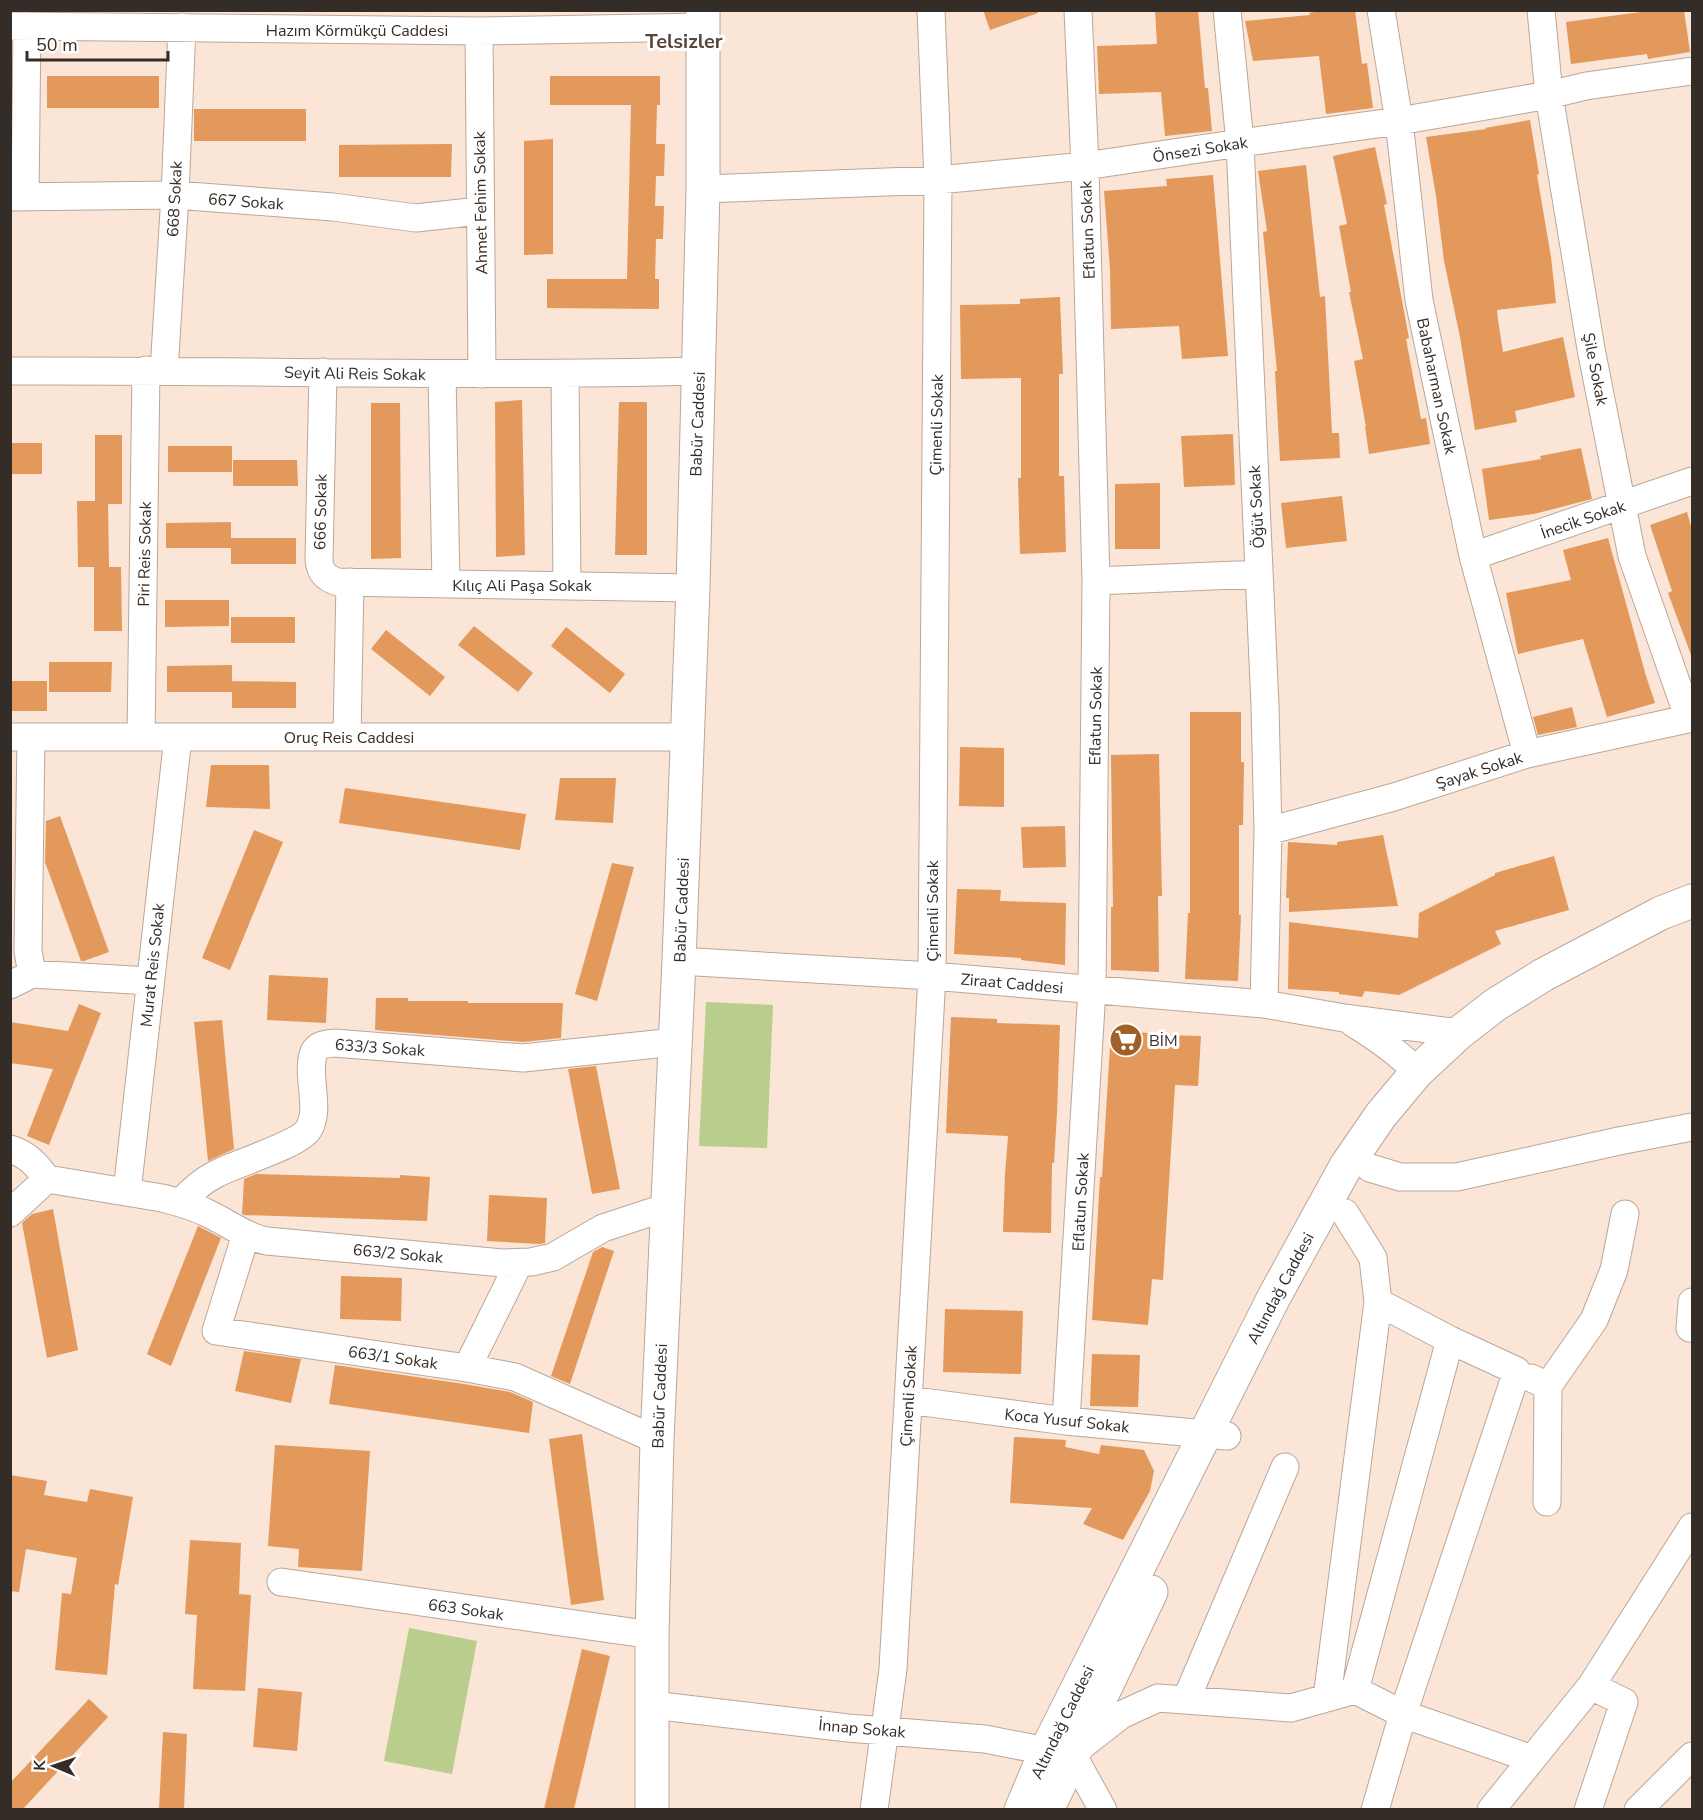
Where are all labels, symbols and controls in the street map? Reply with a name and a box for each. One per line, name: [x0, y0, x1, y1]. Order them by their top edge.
street label: Hazım Körmükçü Caddesi: [266, 20, 448, 42]
scale bar: [27, 24, 168, 62]
district label: Telsizler: [645, 28, 723, 55]
text: 50 m: [36, 33, 78, 57]
street label: Ahmet Fehim Sokak: [469, 130, 493, 275]
street label: Önsezi Sokak: [1151, 131, 1250, 168]
street label: 668 Sokak: [162, 160, 188, 238]
street label: Eflatun Sokak: [1075, 179, 1101, 280]
street label: 667 Sokak: [207, 188, 286, 216]
street label: Babaharman Sokak: [1411, 316, 1461, 457]
street label: Şile Sokak: [1577, 331, 1613, 409]
street label: Seyit Ali Reis Sokak: [284, 362, 427, 386]
street label: Babür Caddesi: [685, 371, 711, 477]
street label: Çimenli Sokak: [925, 373, 949, 476]
street label: Öğüt Sokak: [1244, 464, 1270, 549]
street label: 666 Sokak: [309, 473, 333, 550]
street label: İnecik Sokak: [1538, 495, 1629, 545]
street label: Piri Reis Sokak: [133, 500, 157, 607]
street label: Kılıç Ali Paşa Sokak: [452, 575, 593, 597]
street label: Eflatun Sokak: [1084, 665, 1108, 766]
street label: Oruç Reis Caddesi: [284, 727, 414, 749]
street label: Şayak Sokak: [1433, 746, 1526, 795]
street label: Babür Caddesi: [669, 857, 695, 963]
street label: Çimenli Sokak: [922, 859, 944, 962]
street label: Murat Reis Sokak: [136, 901, 171, 1028]
street label: Ziraat Caddesi: [960, 969, 1064, 999]
supermarket icon: BİM: [1108, 1022, 1144, 1058]
place label: BİM: [1149, 1030, 1178, 1052]
street label: 633/3 Sokak: [334, 1034, 427, 1062]
street label: Eflatun Sokak: [1067, 1151, 1095, 1252]
street label: Altındağ Caddesi: [1242, 1229, 1320, 1348]
street label: 663/2 Sokak: [352, 1239, 445, 1269]
street label: 663/1 Sokak: [347, 1341, 440, 1375]
street label: Babür Caddesi: [647, 1343, 673, 1449]
street label: Çimenli Sokak: [895, 1344, 923, 1447]
street label: Koca Yusuf Sokak: [1003, 1404, 1131, 1439]
street label: 663 Sokak: [427, 1594, 506, 1626]
street label: Altındağ Caddesi: [1026, 1662, 1100, 1783]
street label: İnnap Sokak: [817, 1714, 907, 1744]
north arrow: [24, 1736, 84, 1796]
text: K: [29, 1758, 51, 1771]

